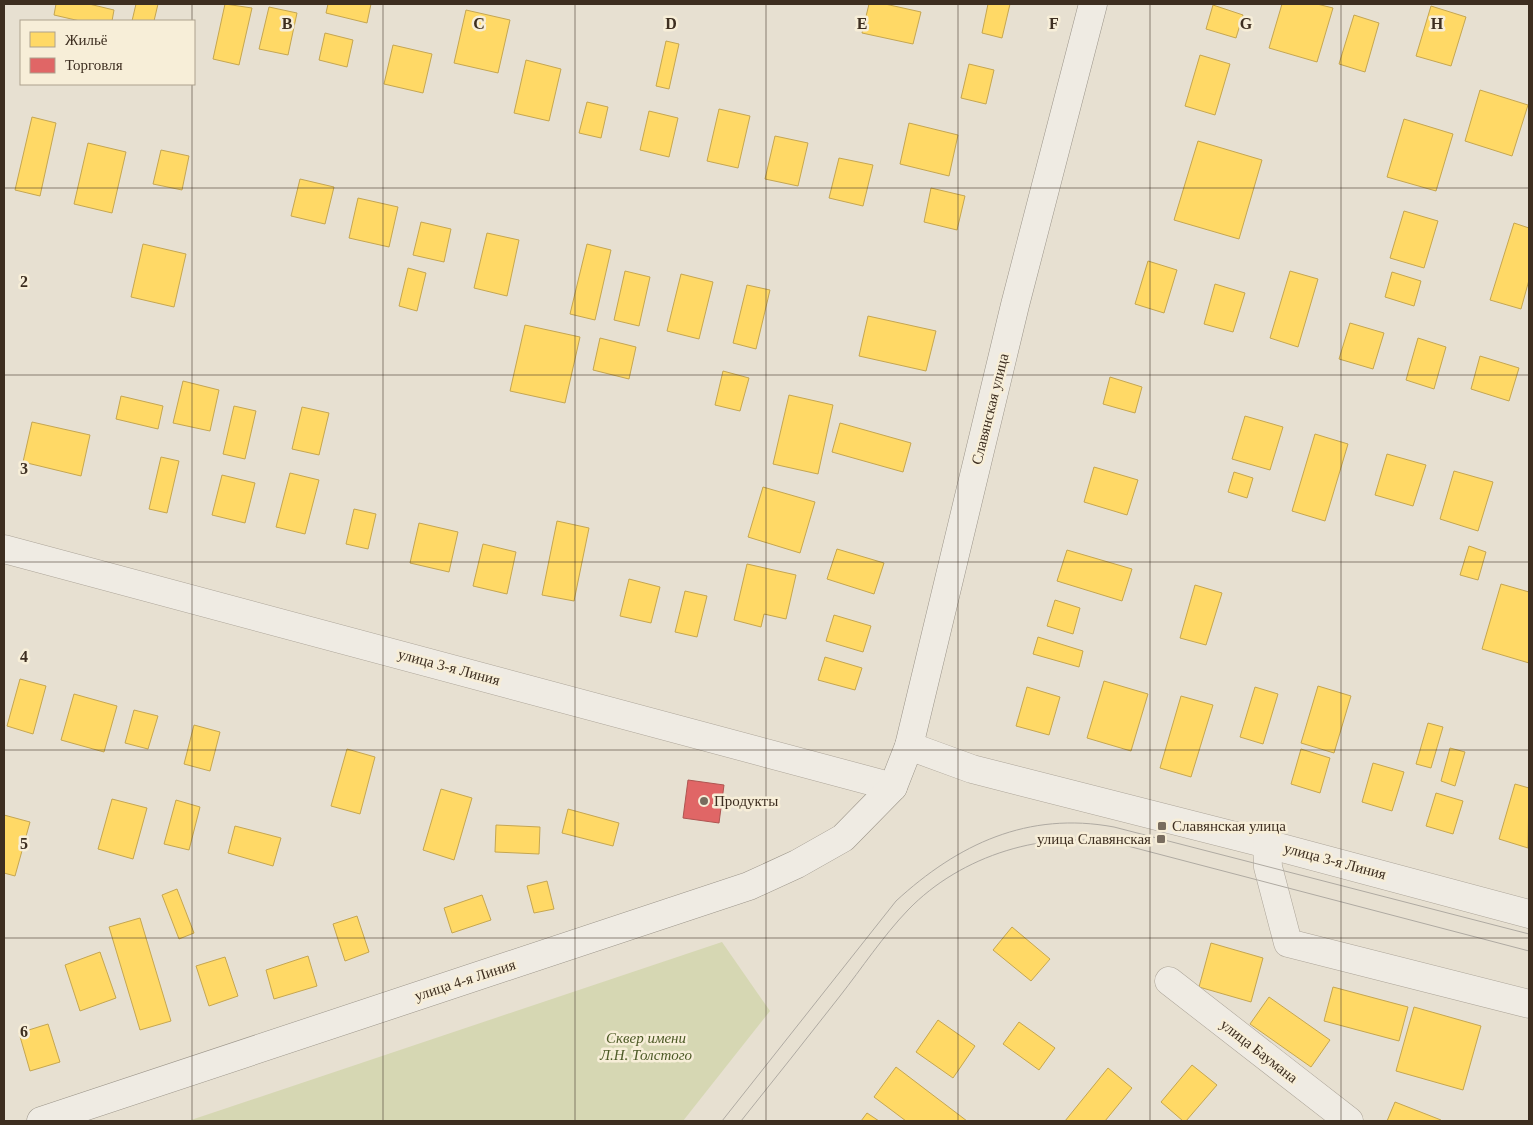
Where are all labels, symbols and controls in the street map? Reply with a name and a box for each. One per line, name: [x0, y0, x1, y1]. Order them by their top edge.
text: B: [282, 15, 293, 32]
text: C: [473, 15, 485, 32]
text: D: [665, 15, 677, 32]
text: E: [857, 15, 867, 32]
text: F: [1049, 15, 1059, 32]
text: G: [1240, 15, 1253, 32]
text: H: [1431, 15, 1444, 32]
legend: [20, 20, 195, 85]
text: Жильё: [65, 32, 108, 48]
text: Торговля: [65, 57, 123, 73]
text: 2: [20, 273, 28, 290]
street label: Славянская улица: [968, 351, 1012, 466]
text: 3: [20, 460, 28, 477]
street label: улица 3-я Линия: [396, 646, 502, 688]
text: 4: [20, 648, 28, 665]
place label: Продукты: [714, 793, 778, 809]
marker: Продукты: [698, 795, 710, 807]
place label: Славянская улица: [1172, 818, 1286, 834]
marker: Славянская улица: [1156, 820, 1168, 832]
place label: улица Славянская: [1037, 831, 1151, 847]
marker: улица Славянская: [1155, 833, 1167, 845]
text: 5: [20, 835, 28, 852]
street label: улица 3-я Линия: [1282, 840, 1388, 882]
street label: улица 4-я Линия: [413, 956, 518, 1004]
street label: улица Баумана: [1217, 1016, 1301, 1086]
text: 6: [20, 1023, 28, 1040]
park label: Сквер имени Л.Н. Толстого: [599, 1030, 693, 1063]

